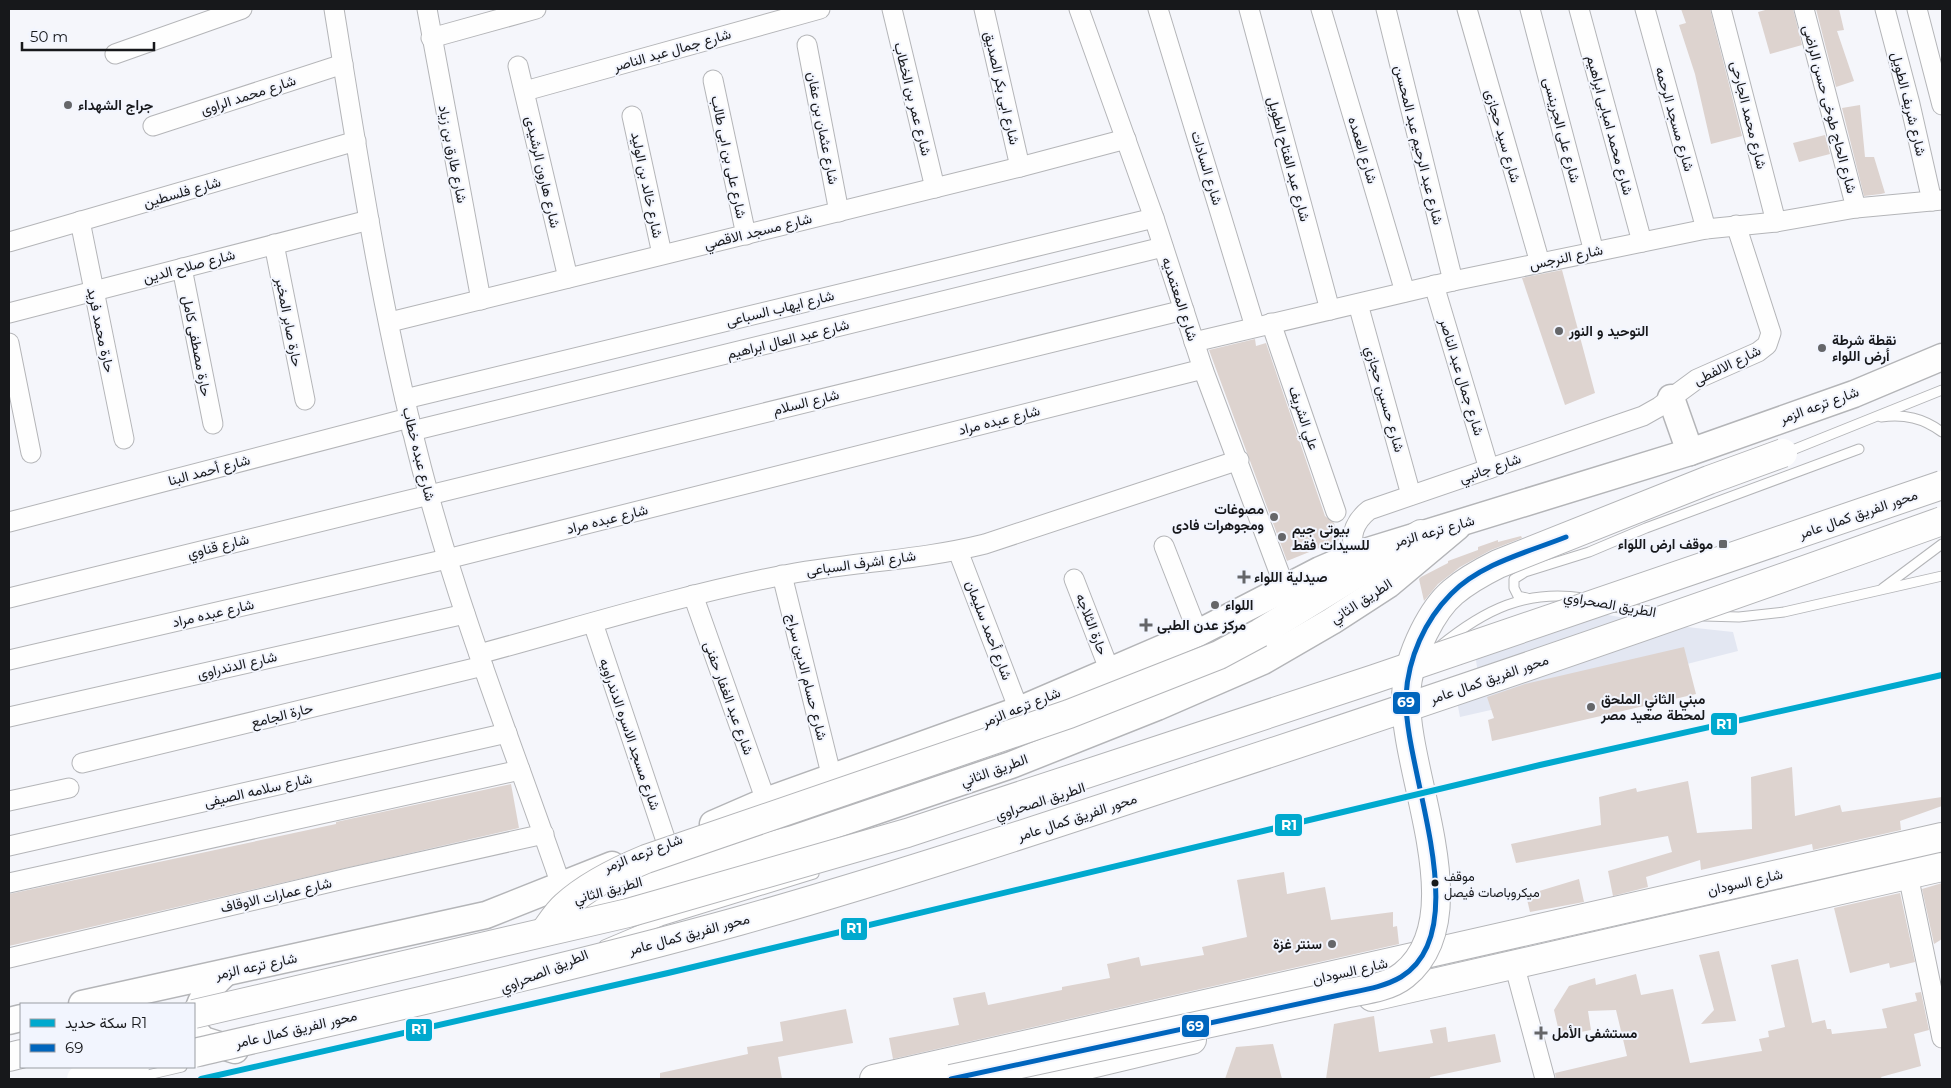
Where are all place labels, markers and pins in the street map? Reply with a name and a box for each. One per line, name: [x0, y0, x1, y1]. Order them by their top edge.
place label: جراج الشهداء: [78, 96, 154, 115]
marker: جراج الشهداء: [62, 99, 74, 111]
place label: التوحيد و النور: [1568, 322, 1649, 340]
marker: التوحيد و النور: [1553, 325, 1565, 337]
place label: نقطة شرطة أرض اللواء: [1832, 331, 1896, 365]
marker: نقطة شرطة أرض اللواء: [1816, 342, 1828, 354]
place label: مصوغات ومجوهرات فادى: [1172, 500, 1264, 534]
marker: مصوغات ومجوهرات فادى: [1268, 511, 1280, 523]
place label: بيوتى جيم للسيدات فقط: [1292, 520, 1370, 554]
marker: بيوتى جيم للسيدات فقط: [1276, 531, 1288, 543]
place label: موقف ارض اللواء: [1618, 535, 1713, 553]
marker: موقف ارض اللواء: [1717, 538, 1729, 550]
place label: صيدلية اللواء: [1254, 568, 1328, 586]
marker: صيدلية اللواء: [1238, 571, 1250, 583]
place label: اللواء: [1225, 596, 1253, 614]
marker: اللواء: [1209, 599, 1221, 611]
place label: مركز عدن الطبى: [1157, 616, 1247, 634]
marker: مركز عدن الطبى: [1139, 618, 1153, 632]
place label: مبني الثاني الملحق لمحطة صعيد مصر: [1600, 690, 1706, 724]
marker: مبني الثاني الملحق لمحطة صعيد مصر: [1585, 701, 1597, 713]
place label: موقف ميكروباصات فيصل: [1444, 868, 1540, 901]
marker: موقف ميكروباصات فيصل: [1430, 878, 1440, 888]
place label: سنتر غزة: [1273, 935, 1322, 953]
marker: سنتر غزة: [1326, 938, 1338, 950]
place label: مستشفى الأمل: [1552, 1024, 1638, 1042]
marker: مستشفى الأمل: [1534, 1026, 1548, 1040]

